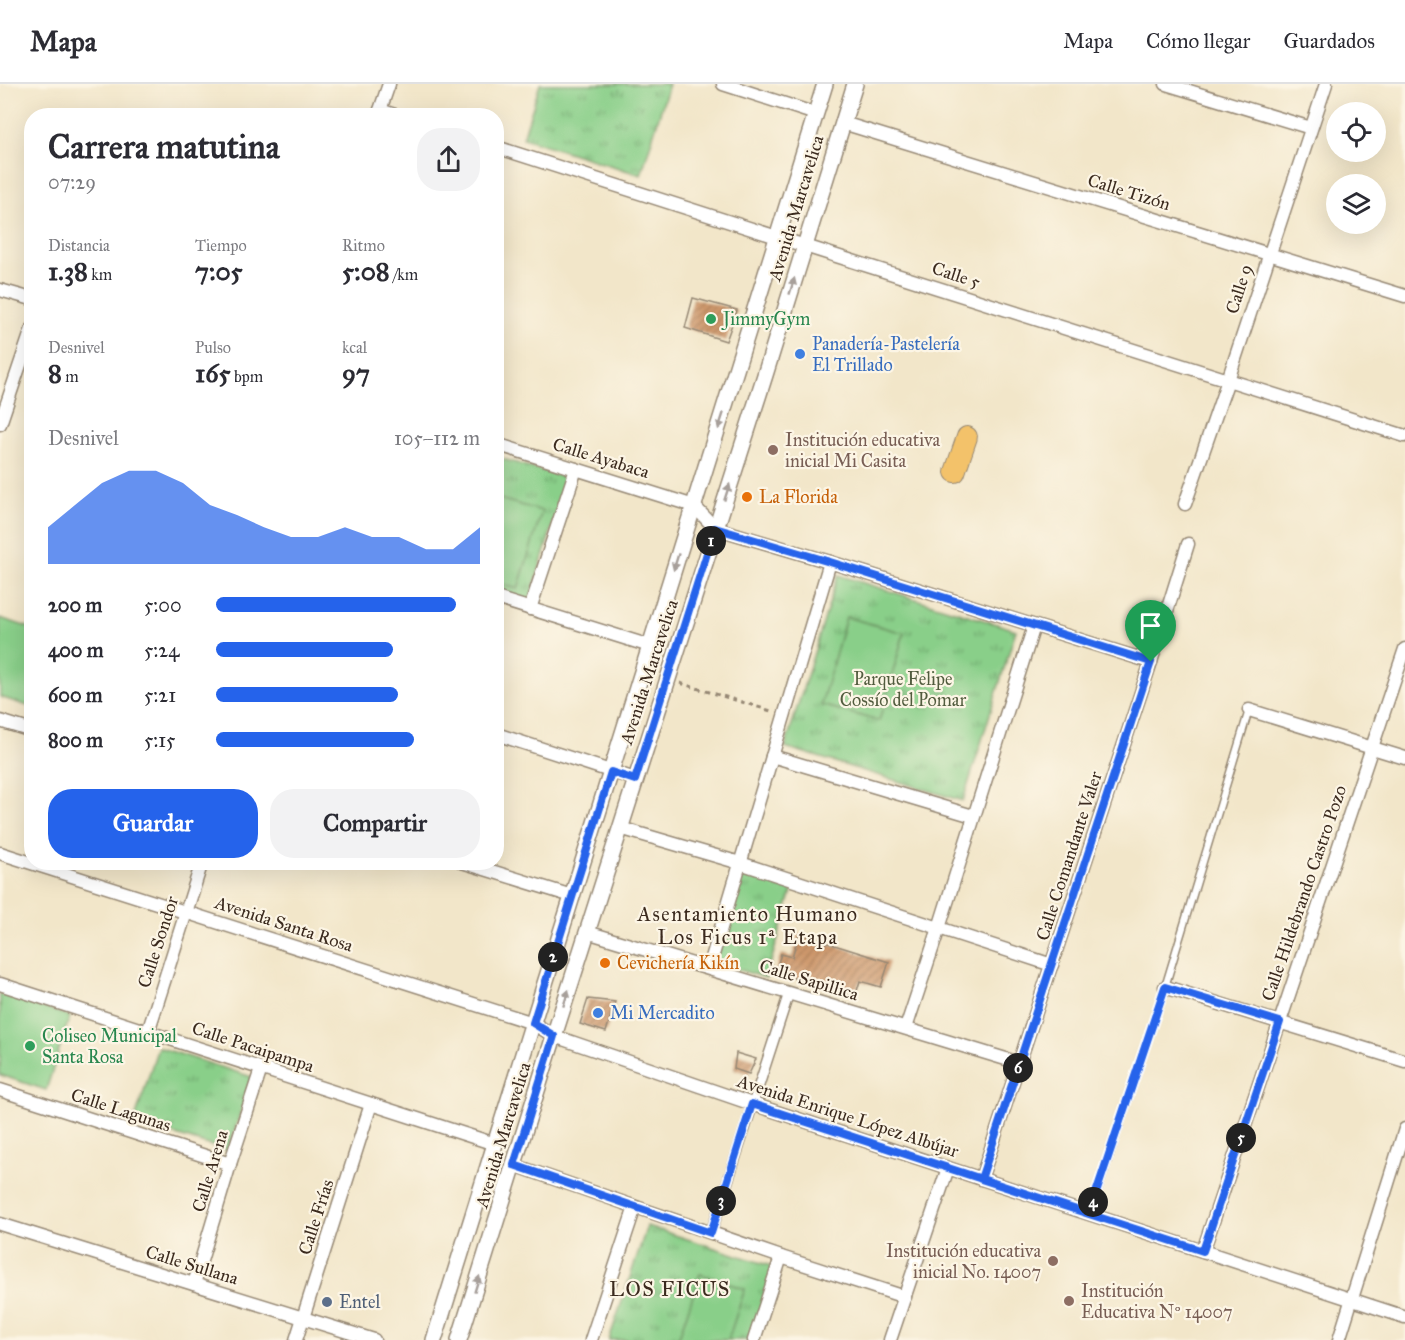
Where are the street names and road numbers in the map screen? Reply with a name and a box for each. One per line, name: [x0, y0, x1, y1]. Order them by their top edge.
street label: Avenida Marcavelica: [763, 132, 829, 284]
street label: Calle Tizón: [1085, 169, 1173, 215]
street label: Calle 5: [929, 257, 983, 293]
street label: Calle 9: [1221, 262, 1257, 316]
street label: Calle Ayabaca: [550, 433, 652, 483]
street label: Avenida Marcavelica: [615, 596, 683, 748]
street label: Calle Comandante Valer: [1031, 768, 1107, 943]
street label: Calle Hildebrando Castro Pozo: [1257, 782, 1351, 1004]
street label: Avenida Santa Rosa: [211, 891, 356, 957]
street label: Calle Sondor: [133, 893, 183, 991]
street label: Calle Sapillica: [757, 954, 862, 1006]
street label: Calle Pacaipampa: [189, 1017, 317, 1077]
street label: Avenida Marcavelica: [470, 1059, 536, 1211]
street label: Avenida Enrique López Albújar: [733, 1069, 962, 1163]
street label: Calle Lagunas: [68, 1083, 174, 1137]
street label: Calle Arena: [187, 1127, 233, 1215]
street label: Calle Frías: [293, 1176, 339, 1258]
street label: Calle Sullana: [143, 1241, 241, 1290]

